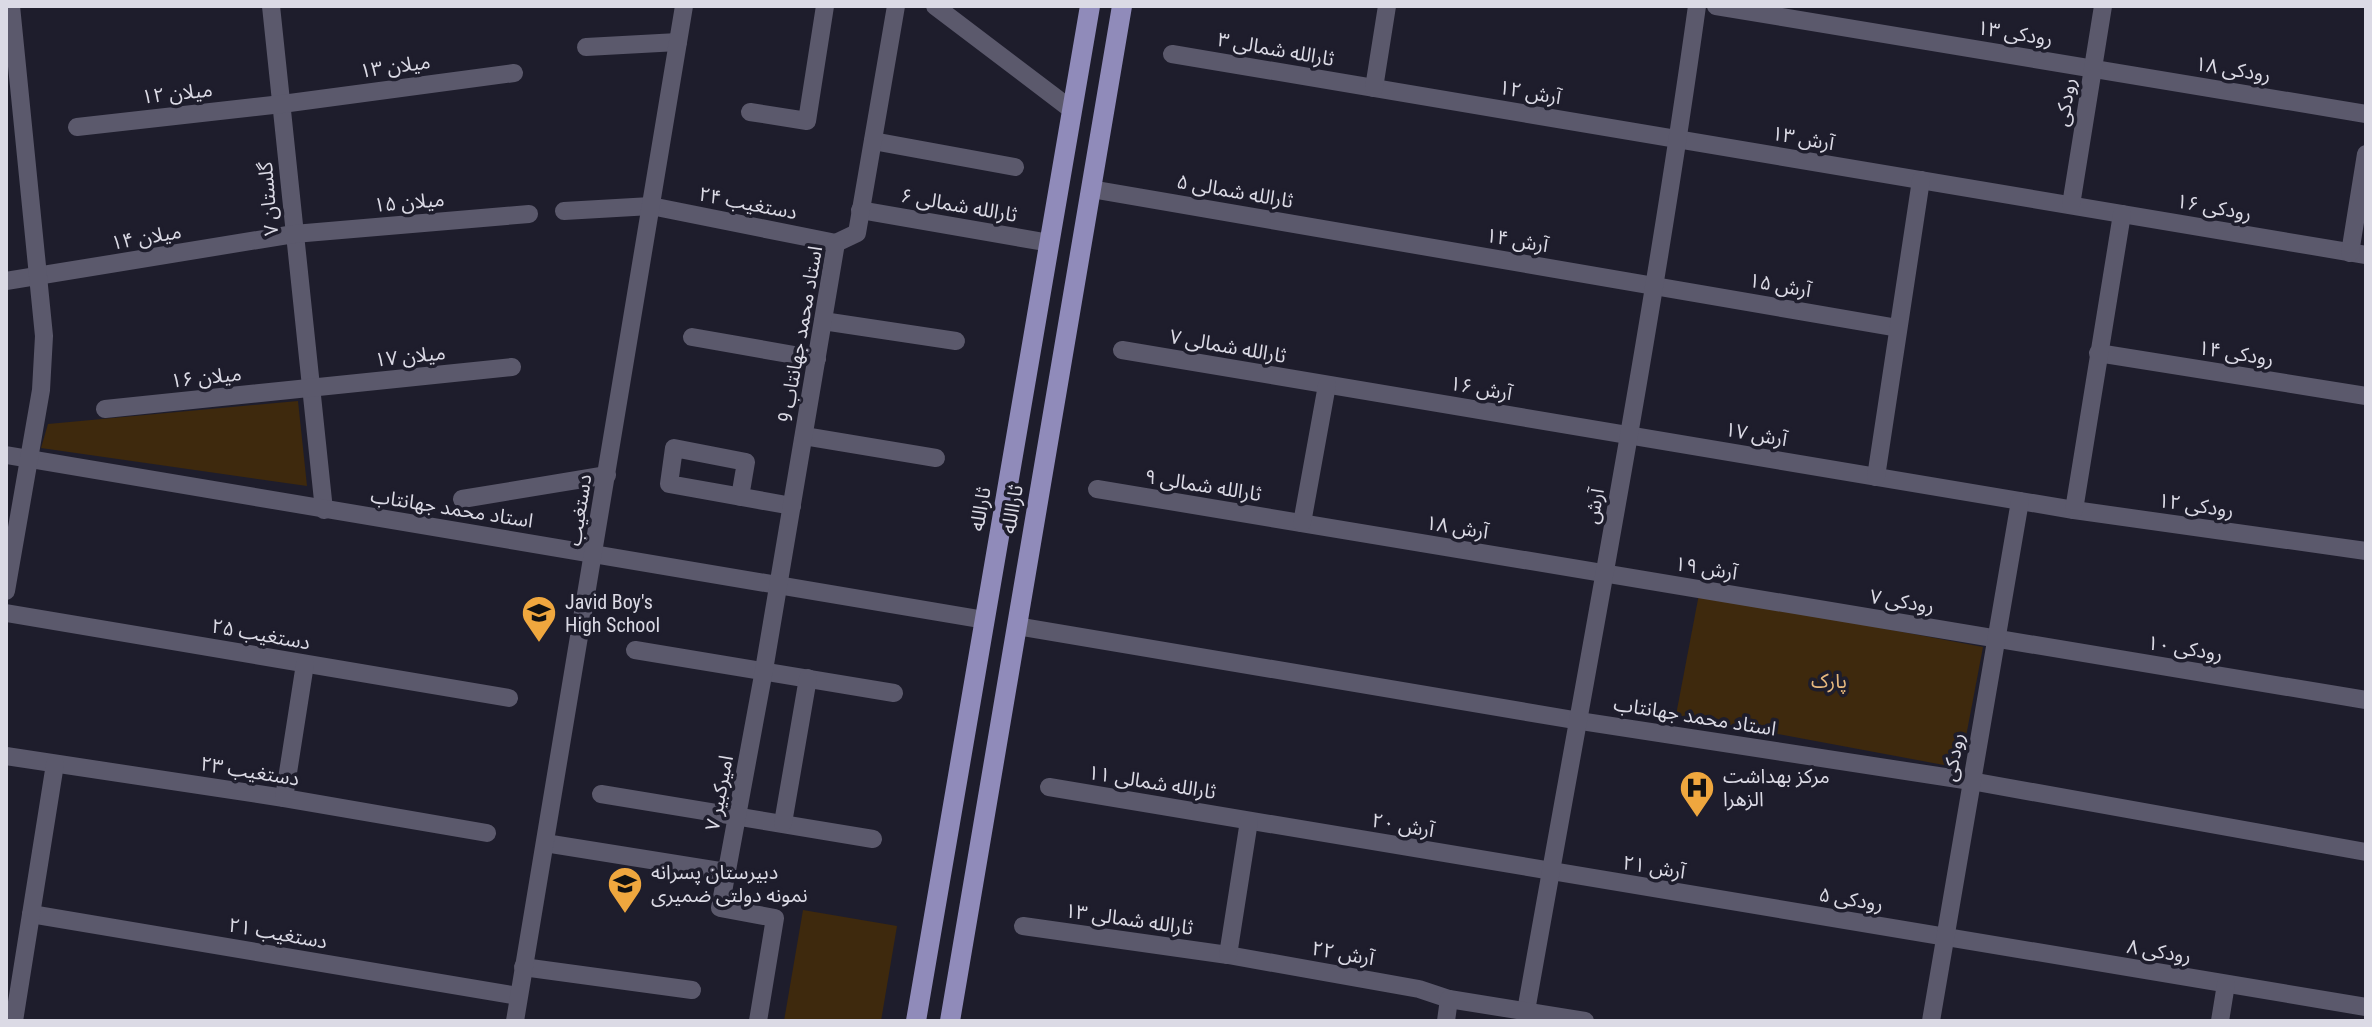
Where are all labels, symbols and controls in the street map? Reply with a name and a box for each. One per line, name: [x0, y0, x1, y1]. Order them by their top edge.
street label: رودکی ۱۳: [1975, 15, 2055, 51]
street label: ثارالله شمالی ۳: [1216, 27, 1336, 71]
street label: میلان ۱۳: [358, 49, 432, 83]
street label: رودکی ۱۸: [2193, 51, 2273, 87]
street label: آرش ۱۲: [1497, 75, 1564, 109]
street label: رودکی: [2049, 76, 2081, 128]
street label: میلان ۱۲: [140, 77, 214, 109]
street label: آرش ۱۳: [1770, 121, 1837, 155]
street label: گلستان ۷: [253, 160, 283, 237]
street label: ثارالله شمالی ۵: [1175, 169, 1295, 213]
street label: دستغیب ۲۴: [697, 182, 799, 224]
street label: ثارالله شمالی ۶: [899, 183, 1019, 227]
street label: میلان ۱۵: [373, 187, 445, 217]
street label: رودکی ۱۶: [2174, 189, 2254, 225]
street label: میلان ۱۴: [109, 219, 183, 255]
street label: آرش ۱۴: [1484, 223, 1551, 257]
street label: استاد محمد جهانتاب 9: [773, 244, 827, 424]
street label: آرش ۱۵: [1747, 268, 1814, 302]
street label: ثارالله شمالی ۷: [1168, 324, 1288, 368]
street label: رودکی ۱۴: [2196, 335, 2276, 371]
street label: میلان ۱۷: [373, 340, 447, 372]
street label: میلان ۱۶: [169, 361, 243, 393]
street label: آرش ۱۶: [1448, 371, 1515, 405]
street label: آرش ۱۷: [1723, 417, 1790, 451]
street label: ثارالله شمالی ۹: [1143, 464, 1263, 506]
street label: دستغیب: [561, 472, 597, 548]
street label: استاد محمد جهانتاب: [369, 483, 535, 533]
street label: ثاراالله: [996, 483, 1028, 535]
street label: ثارالله: [964, 485, 996, 533]
street label: آرش: [1579, 485, 1609, 526]
street label: رودکی ۱۲: [2157, 488, 2235, 522]
street label: آرش ۱۸: [1424, 510, 1491, 544]
street label: آرش ۱۹: [1673, 551, 1740, 585]
street label: رودکی ۷: [1868, 584, 1936, 618]
place label: Javid Boy's High School: [565, 590, 660, 637]
school or university icon: Javid Boy's High School: [520, 594, 558, 644]
street label: دستغیب ۲۵: [210, 614, 312, 654]
street label: رودکی ۱۰: [2145, 630, 2225, 666]
park label: پارک: [1811, 669, 1847, 694]
street label: استاد محمد جهانتاب: [1612, 691, 1778, 741]
street label: رودکی: [1937, 731, 1969, 783]
street label: دستغیب ۲۳: [199, 751, 301, 791]
street label: امیرکبیر ۷: [700, 753, 738, 833]
street label: ثارالله شمالی ۱۱: [1086, 760, 1218, 804]
place label: مرکز بهداشت الزهرا: [1723, 764, 1830, 811]
hospital icon: مرکز بهداشت الزهرا: [1678, 769, 1716, 819]
street label: آرش ۲۰: [1370, 808, 1437, 842]
street label: آرش ۲۱: [1621, 850, 1688, 884]
place label: دبیرستان پسرانه نمونه دولتی ضمیری: [651, 860, 808, 907]
school or university icon: دبیرستان پسرانه نمونه دولتی ضمیری: [606, 865, 644, 915]
street label: رودکی ۵: [1817, 882, 1885, 916]
street label: ثارالله شمالی ۱۳: [1063, 898, 1195, 940]
street label: دستغیب ۲۱: [227, 913, 329, 953]
street label: رودکی ۸: [2125, 934, 2193, 968]
street label: آرش ۲۲: [1310, 936, 1377, 970]

